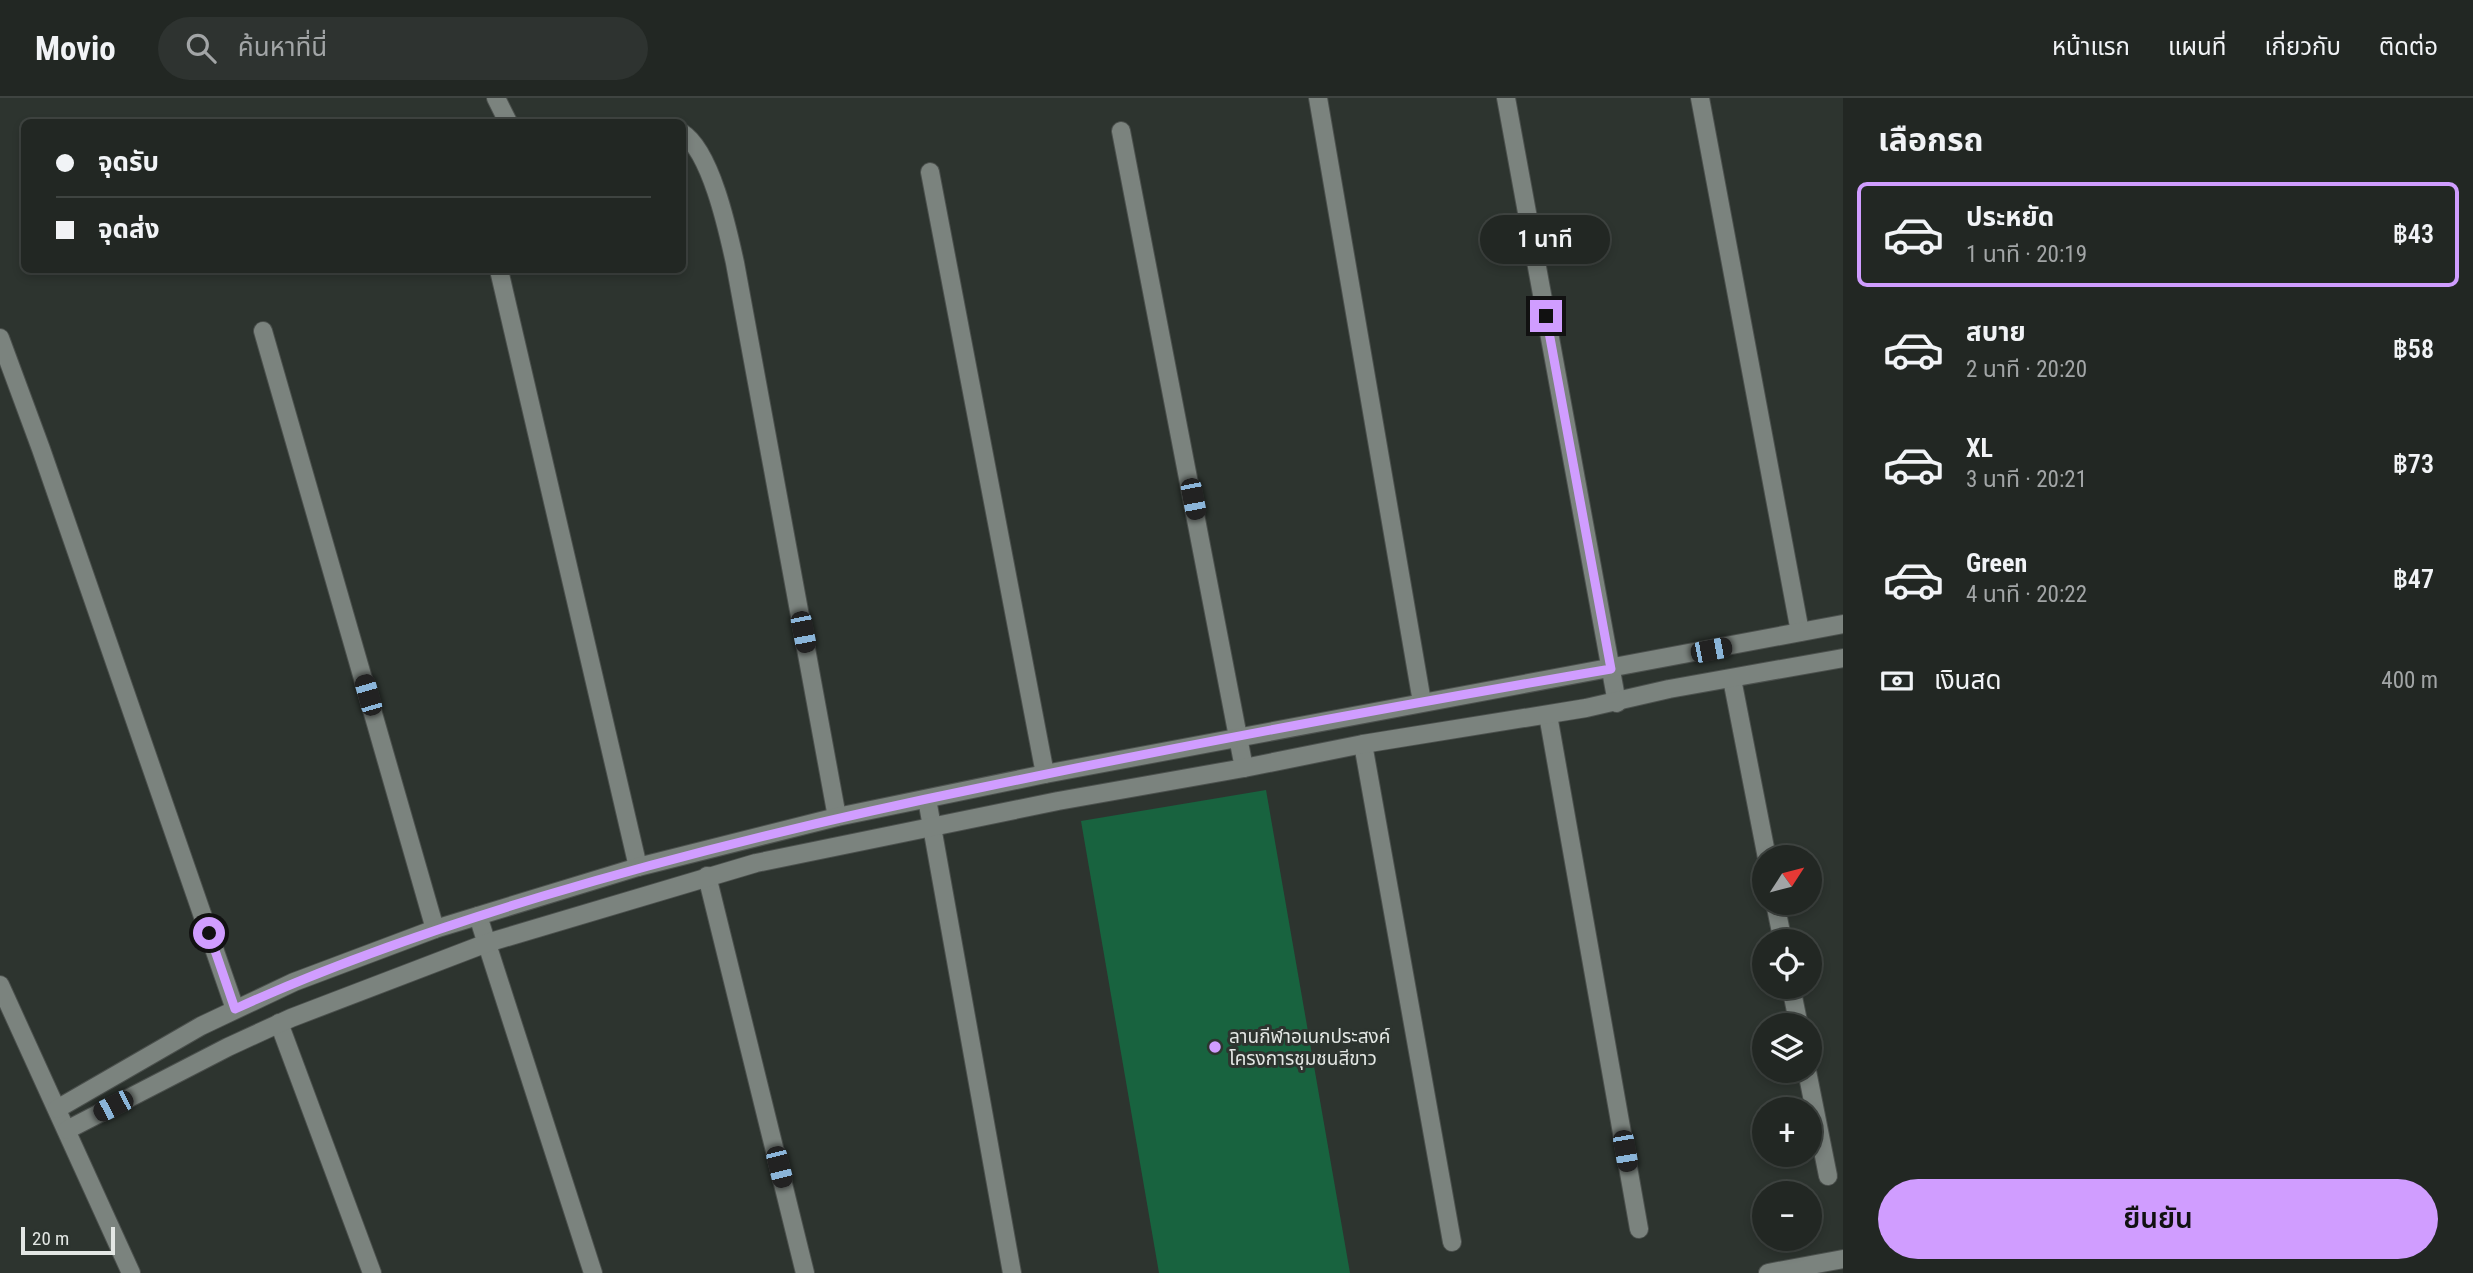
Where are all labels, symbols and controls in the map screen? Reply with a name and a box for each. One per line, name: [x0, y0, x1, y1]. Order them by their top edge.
search box: [158, 17, 648, 80]
text: Movio: [35, 29, 116, 68]
icon: search: [182, 29, 220, 67]
text: ค้นหาที่นี่: [238, 32, 327, 62]
text: หน้าแรก: [2052, 33, 2130, 61]
text: แผนที่: [2168, 33, 2226, 61]
text: เกี่ยวกับ: [2264, 33, 2341, 61]
text: ติดต่อ: [2379, 33, 2438, 61]
text: เลือกรถ: [1878, 121, 1983, 159]
text: จุดรับ: [98, 147, 159, 177]
text: ประหยัด: [1966, 202, 2054, 232]
icon: car: [1882, 203, 1945, 266]
text: จุดส่ง: [98, 214, 160, 244]
callout: 1 นาที: [1481, 214, 1611, 264]
text: ฿43: [2393, 219, 2434, 249]
text: 1 นาที: [1517, 226, 1573, 253]
text: 1 นาที · 20:19: [1966, 241, 2087, 268]
route end: [1530, 300, 1562, 332]
text: สบาย: [1966, 317, 2026, 347]
icon: car: [1882, 318, 1945, 381]
text: ฿58: [2393, 334, 2434, 364]
text: 2 นาที · 20:20: [1966, 356, 2087, 383]
icon: car: [1882, 433, 1945, 496]
text: XL: [1966, 433, 1993, 463]
text: ฿73: [2393, 449, 2434, 479]
text: 3 นาที · 20:21: [1966, 466, 2087, 493]
car: [1179, 476, 1208, 522]
icon: car: [1882, 548, 1945, 611]
text: Green: [1966, 548, 2027, 578]
text: ฿47: [2393, 564, 2434, 594]
text: 4 นาที · 20:22: [1966, 581, 2087, 608]
car: [789, 609, 818, 655]
car: [1689, 636, 1734, 664]
icon: cash: [1878, 662, 1916, 700]
text: เงินสด: [1934, 665, 2001, 695]
text: 400 m: [2381, 667, 2438, 694]
car: [353, 672, 384, 718]
north arrow: [1752, 845, 1822, 915]
map controls: [1752, 845, 1822, 1251]
route start: [193, 917, 225, 949]
button: locate: [1752, 929, 1822, 999]
button: layers: [1752, 1013, 1822, 1083]
place label: ลานกีฬาอเนกประสงค์ โครงการชุมชนสีขาว: [1229, 1025, 1390, 1070]
marker: ลานกีฬาอเนกประสงค์ โครงการชุมชนสีขาว: [1207, 1039, 1223, 1055]
car: [90, 1087, 137, 1125]
button: +: [1752, 1097, 1822, 1167]
car: [1612, 1128, 1639, 1174]
car: [764, 1144, 795, 1190]
button: ยืนยัน: [1878, 1179, 2438, 1259]
button: −: [1752, 1181, 1822, 1251]
scale bar: [21, 1224, 116, 1256]
text: 20 m: [32, 1227, 69, 1250]

